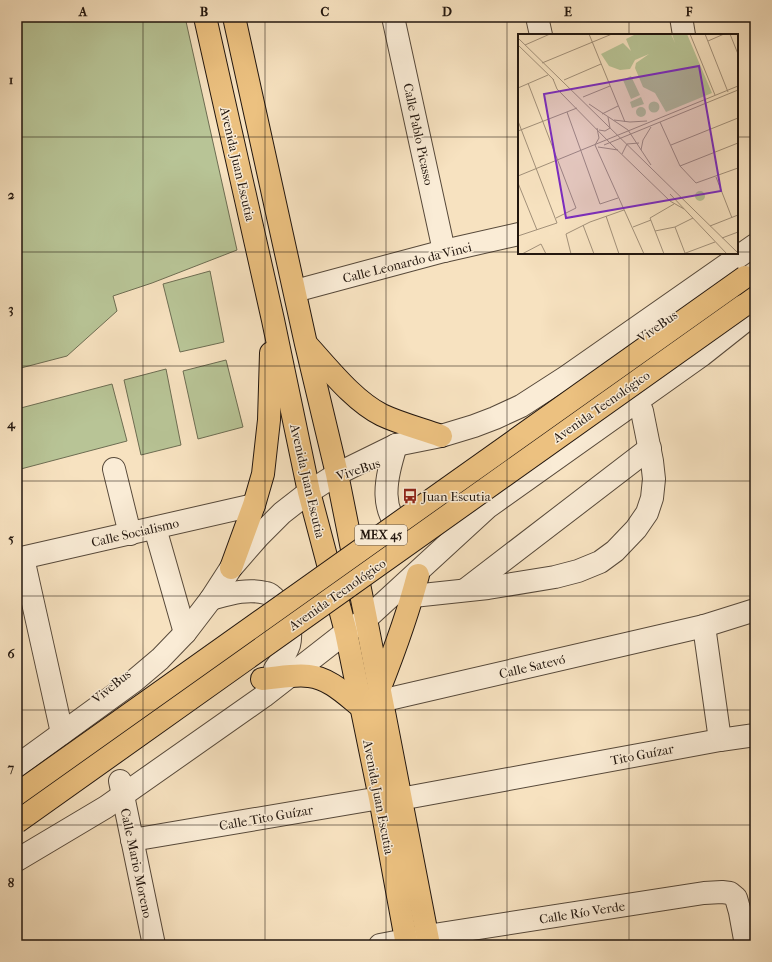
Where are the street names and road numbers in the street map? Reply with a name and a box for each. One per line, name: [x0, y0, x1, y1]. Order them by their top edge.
street label: Calle Pablo Picasso: [400, 82, 437, 187]
street label: Avenida Juan Escutia: [217, 105, 258, 224]
street label: Calle Leonardo da Vinci: [341, 239, 473, 286]
street label: ViveBus: [634, 307, 680, 346]
street label: Avenida Tecnológico: [549, 367, 653, 446]
street label: Avenida Juan Escutia: [287, 422, 328, 541]
street label: ViveBus: [333, 455, 382, 484]
street label: Calle Socialismo: [90, 515, 181, 550]
road number: MEX 45: [355, 525, 407, 545]
street label: Avenida Tecnológico: [285, 555, 389, 634]
street label: Calle Satevó: [498, 651, 567, 681]
street label: ViveBus: [88, 666, 134, 707]
street label: Avenida Juan Escutia: [360, 737, 397, 857]
street label: Tito Guízar: [609, 741, 675, 768]
street label: Calle Tito Guízar: [218, 802, 315, 833]
street label: Calle Mario Moreno: [118, 807, 156, 920]
street label: Calle Río Verde: [538, 898, 627, 927]

